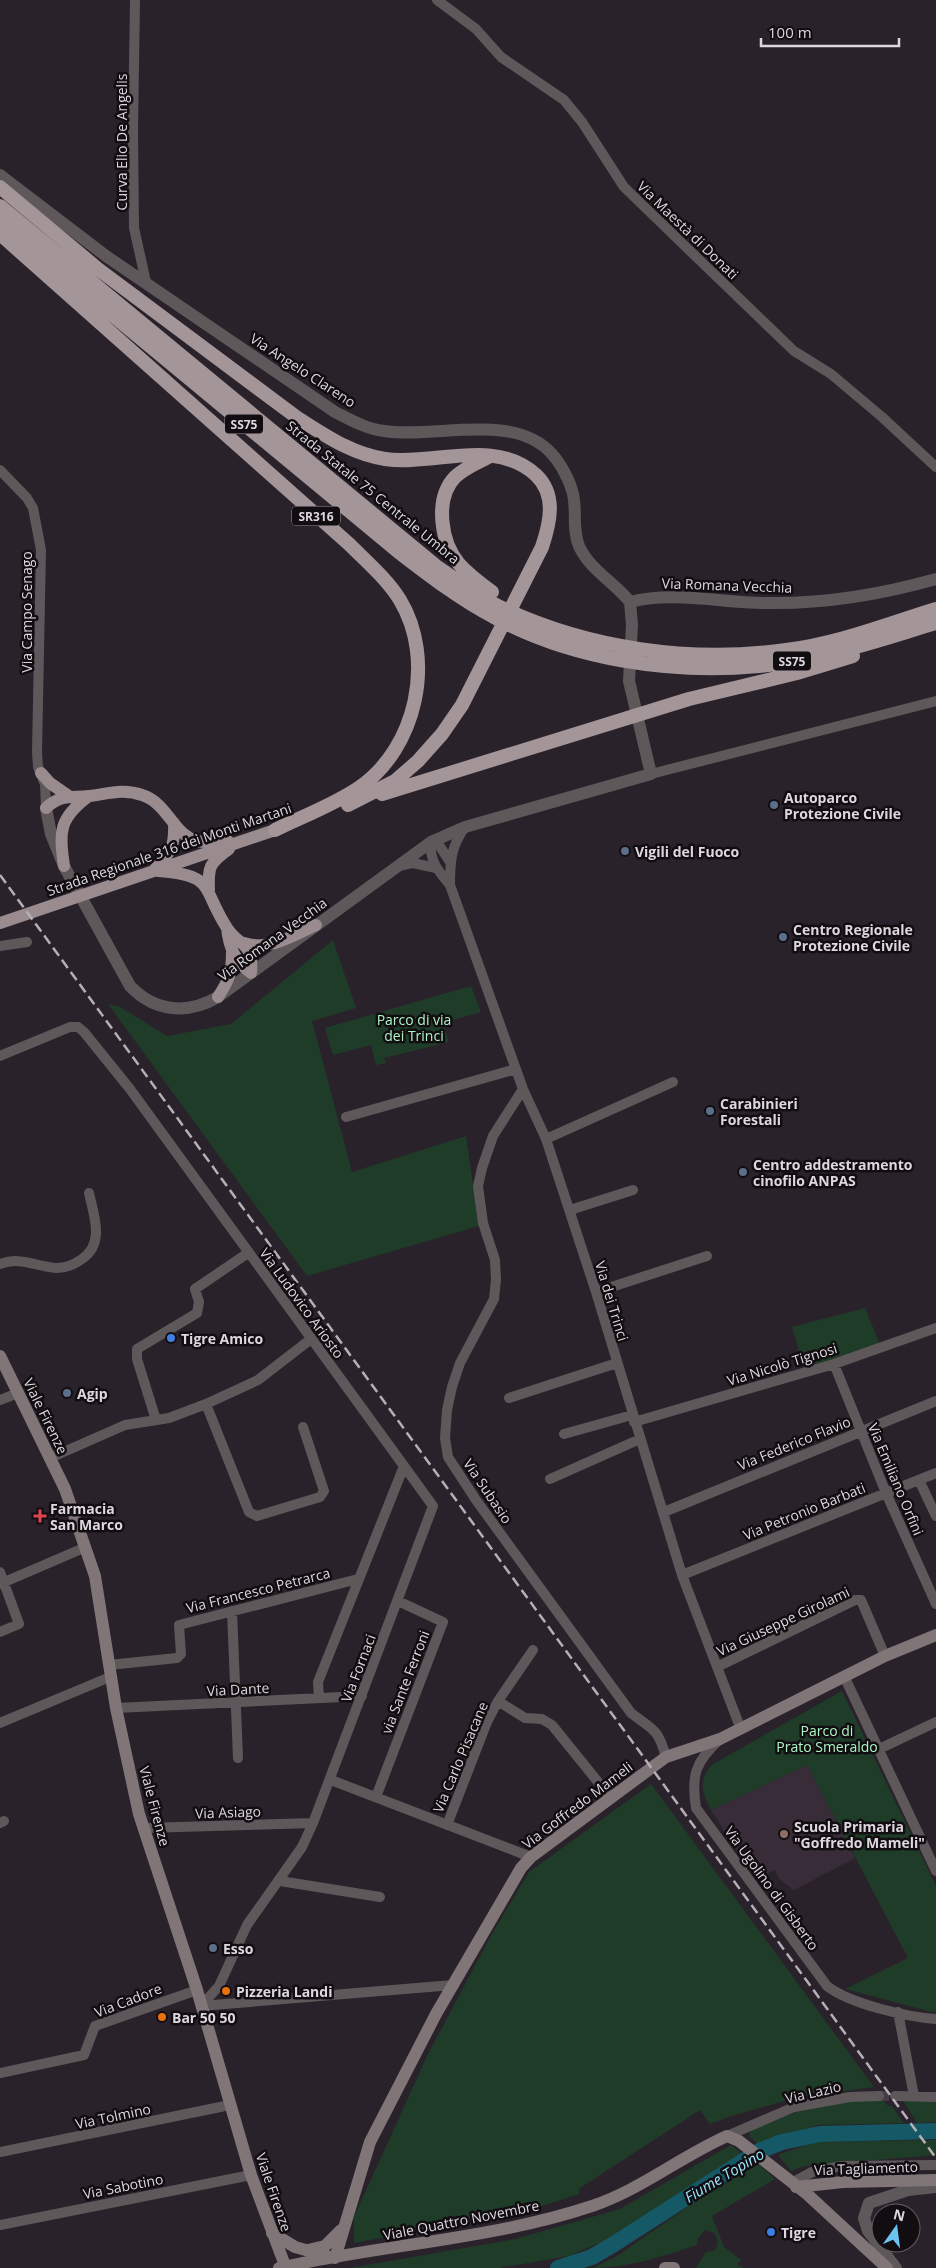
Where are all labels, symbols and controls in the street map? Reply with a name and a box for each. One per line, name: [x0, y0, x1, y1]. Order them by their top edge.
scale bar: [761, 15, 898, 47]
text: 100 m: [768, 22, 812, 42]
street label: Curva Elio De Angelis: [112, 73, 131, 210]
street label: Via Maestà di Donati: [633, 177, 743, 283]
street label: Via Angelo Clareno: [246, 329, 360, 411]
road number: SS75: [225, 414, 263, 434]
street label: Strada Statale 75 Centrale Umbra: [282, 416, 464, 568]
road number: SR316: [292, 506, 340, 526]
street label: Via Campo Senago: [17, 551, 36, 673]
street label: Via Romana Vecchia: [661, 573, 793, 597]
road number: SS75: [773, 651, 811, 670]
place label: Autoparco Protezione Civile: [784, 788, 901, 823]
street label: Strada Regionale 316 dei Monti Martani: [44, 798, 294, 900]
marker: Autoparco Protezione Civile: [768, 799, 780, 811]
place label: Vigili del Fuoco: [635, 842, 740, 861]
marker: Vigili del Fuoco: [619, 845, 631, 857]
street label: Via Romana Vecchia: [214, 893, 330, 985]
place label: Centro Regionale Protezione Civile: [793, 920, 913, 955]
marker: Centro Regionale Protezione Civile: [777, 931, 789, 943]
park label: Parco di via dei Trinci: [377, 1010, 451, 1045]
place label: Carabinieri Forestali: [720, 1094, 798, 1129]
marker: Carabinieri Forestali: [704, 1105, 716, 1117]
place label: Centro addestramento cinofilo ANPAS: [753, 1155, 913, 1190]
marker: Centro addestramento cinofilo ANPAS: [737, 1166, 749, 1178]
street label: Via Ludovico Ariosto: [255, 1244, 349, 1362]
street label: Via dei Trinci: [591, 1259, 633, 1343]
place label: Tigre Amico: [181, 1329, 263, 1348]
marker: Tigre Amico: [165, 1332, 177, 1344]
street label: Via Nicolò Tignosi: [725, 1338, 839, 1390]
street label: Viale Firenze: [19, 1375, 73, 1457]
place label: Agip: [77, 1384, 108, 1403]
marker: Agip: [61, 1387, 73, 1399]
street label: Via Federico Flavio: [735, 1412, 853, 1474]
street label: Via Emiliano Orfini: [864, 1420, 928, 1538]
street label: Via Subasio: [459, 1455, 517, 1527]
street label: Via Petronio Barbati: [740, 1478, 868, 1544]
place label: Farmacia San Marco: [50, 1499, 123, 1534]
marker: Farmacia San Marco: [34, 1510, 46, 1522]
street label: Via Francesco Petrarca: [184, 1563, 332, 1617]
street label: Via Giuseppe Girolami: [714, 1582, 852, 1660]
street label: via Sante Ferroni: [377, 1627, 433, 1737]
street label: Via Fornaci: [336, 1631, 380, 1705]
street label: Via Dante: [206, 1678, 270, 1700]
street label: Via Carlo Pisacane: [428, 1699, 492, 1815]
park label: Parco di Prato Smeraldo: [776, 1721, 878, 1756]
street label: Via Goffredo Mameli: [518, 1757, 636, 1853]
street label: Viale Firenze: [135, 1764, 175, 1848]
street label: Via Asiago: [195, 1801, 261, 1823]
place label: Scuola Primaria "Goffredo Mameli": [794, 1817, 925, 1852]
street label: Via Ugolino di Gisberto: [721, 1822, 823, 1954]
marker: Scuola Primaria "Goffredo Mameli": [778, 1828, 790, 1840]
place label: Esso: [223, 1939, 254, 1958]
marker: Esso: [207, 1942, 219, 1954]
street label: Via Cadore: [92, 1978, 164, 2021]
place label: Pizzeria Landi: [236, 1982, 332, 2001]
marker: Pizzeria Landi: [220, 1985, 232, 1997]
place label: Bar 50 50: [172, 2008, 236, 2027]
marker: Bar 50 50: [156, 2011, 168, 2023]
street label: Via Lazio: [783, 2076, 843, 2108]
street label: Via Tolmino: [74, 2099, 152, 2133]
water label: Fiume Topino: [680, 2143, 768, 2207]
street label: Viale Firenze: [252, 2150, 296, 2234]
street label: Via Tagliamento: [814, 2157, 918, 2179]
street label: Via Sabotino: [81, 2169, 165, 2203]
street label: Viale Quattro Novembre: [381, 2196, 541, 2244]
north arrow: [871, 2203, 921, 2253]
text: N: [891, 2204, 907, 2225]
place label: Tigre: [781, 2223, 816, 2242]
marker: Tigre: [765, 2226, 777, 2238]

